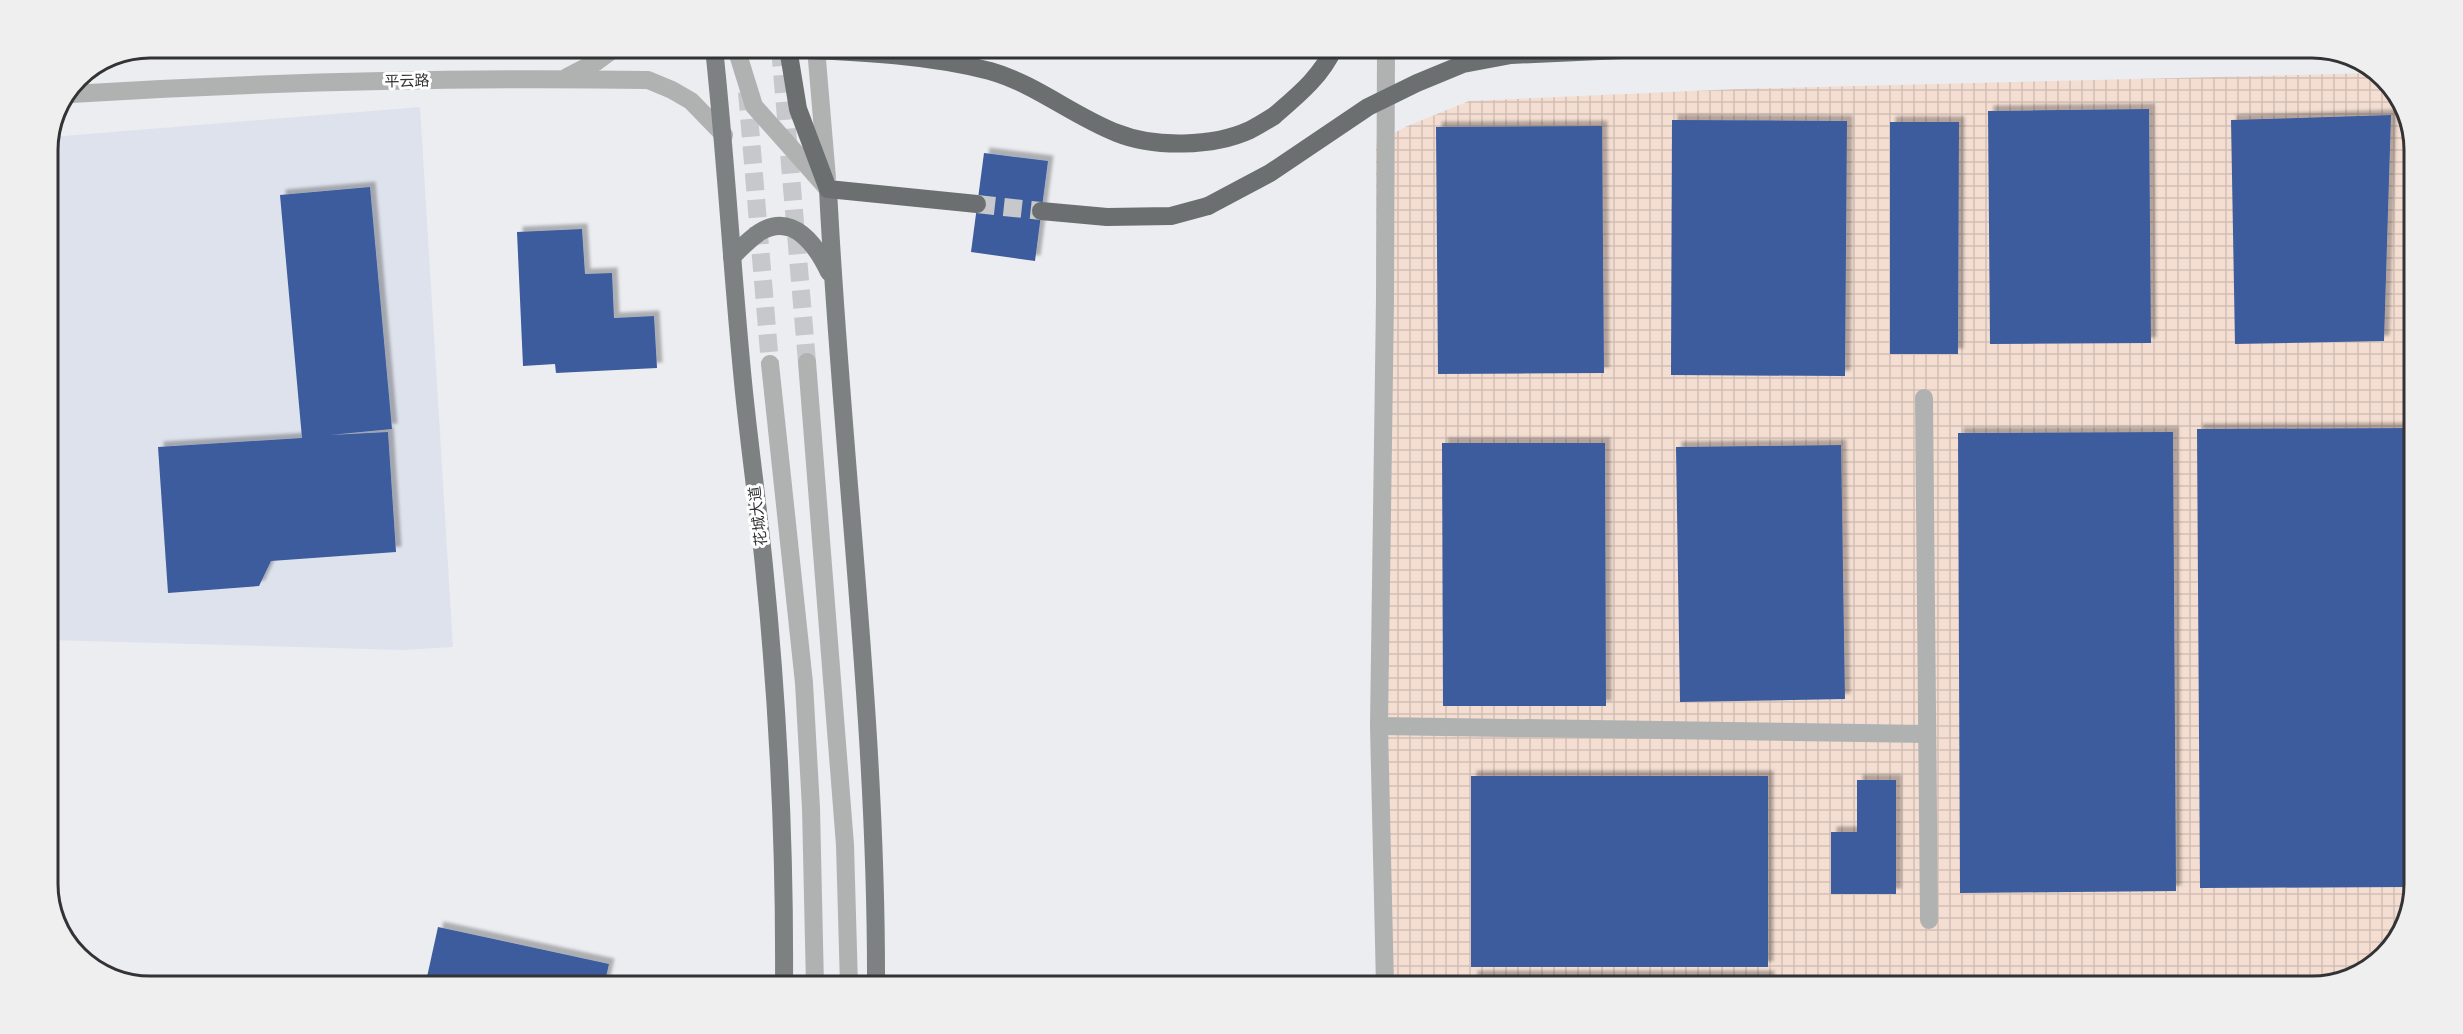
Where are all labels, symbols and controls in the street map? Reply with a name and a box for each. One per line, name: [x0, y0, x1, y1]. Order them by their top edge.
street label: 平云路: [384, 71, 430, 90]
street label: 花城大道: [744, 485, 771, 547]

